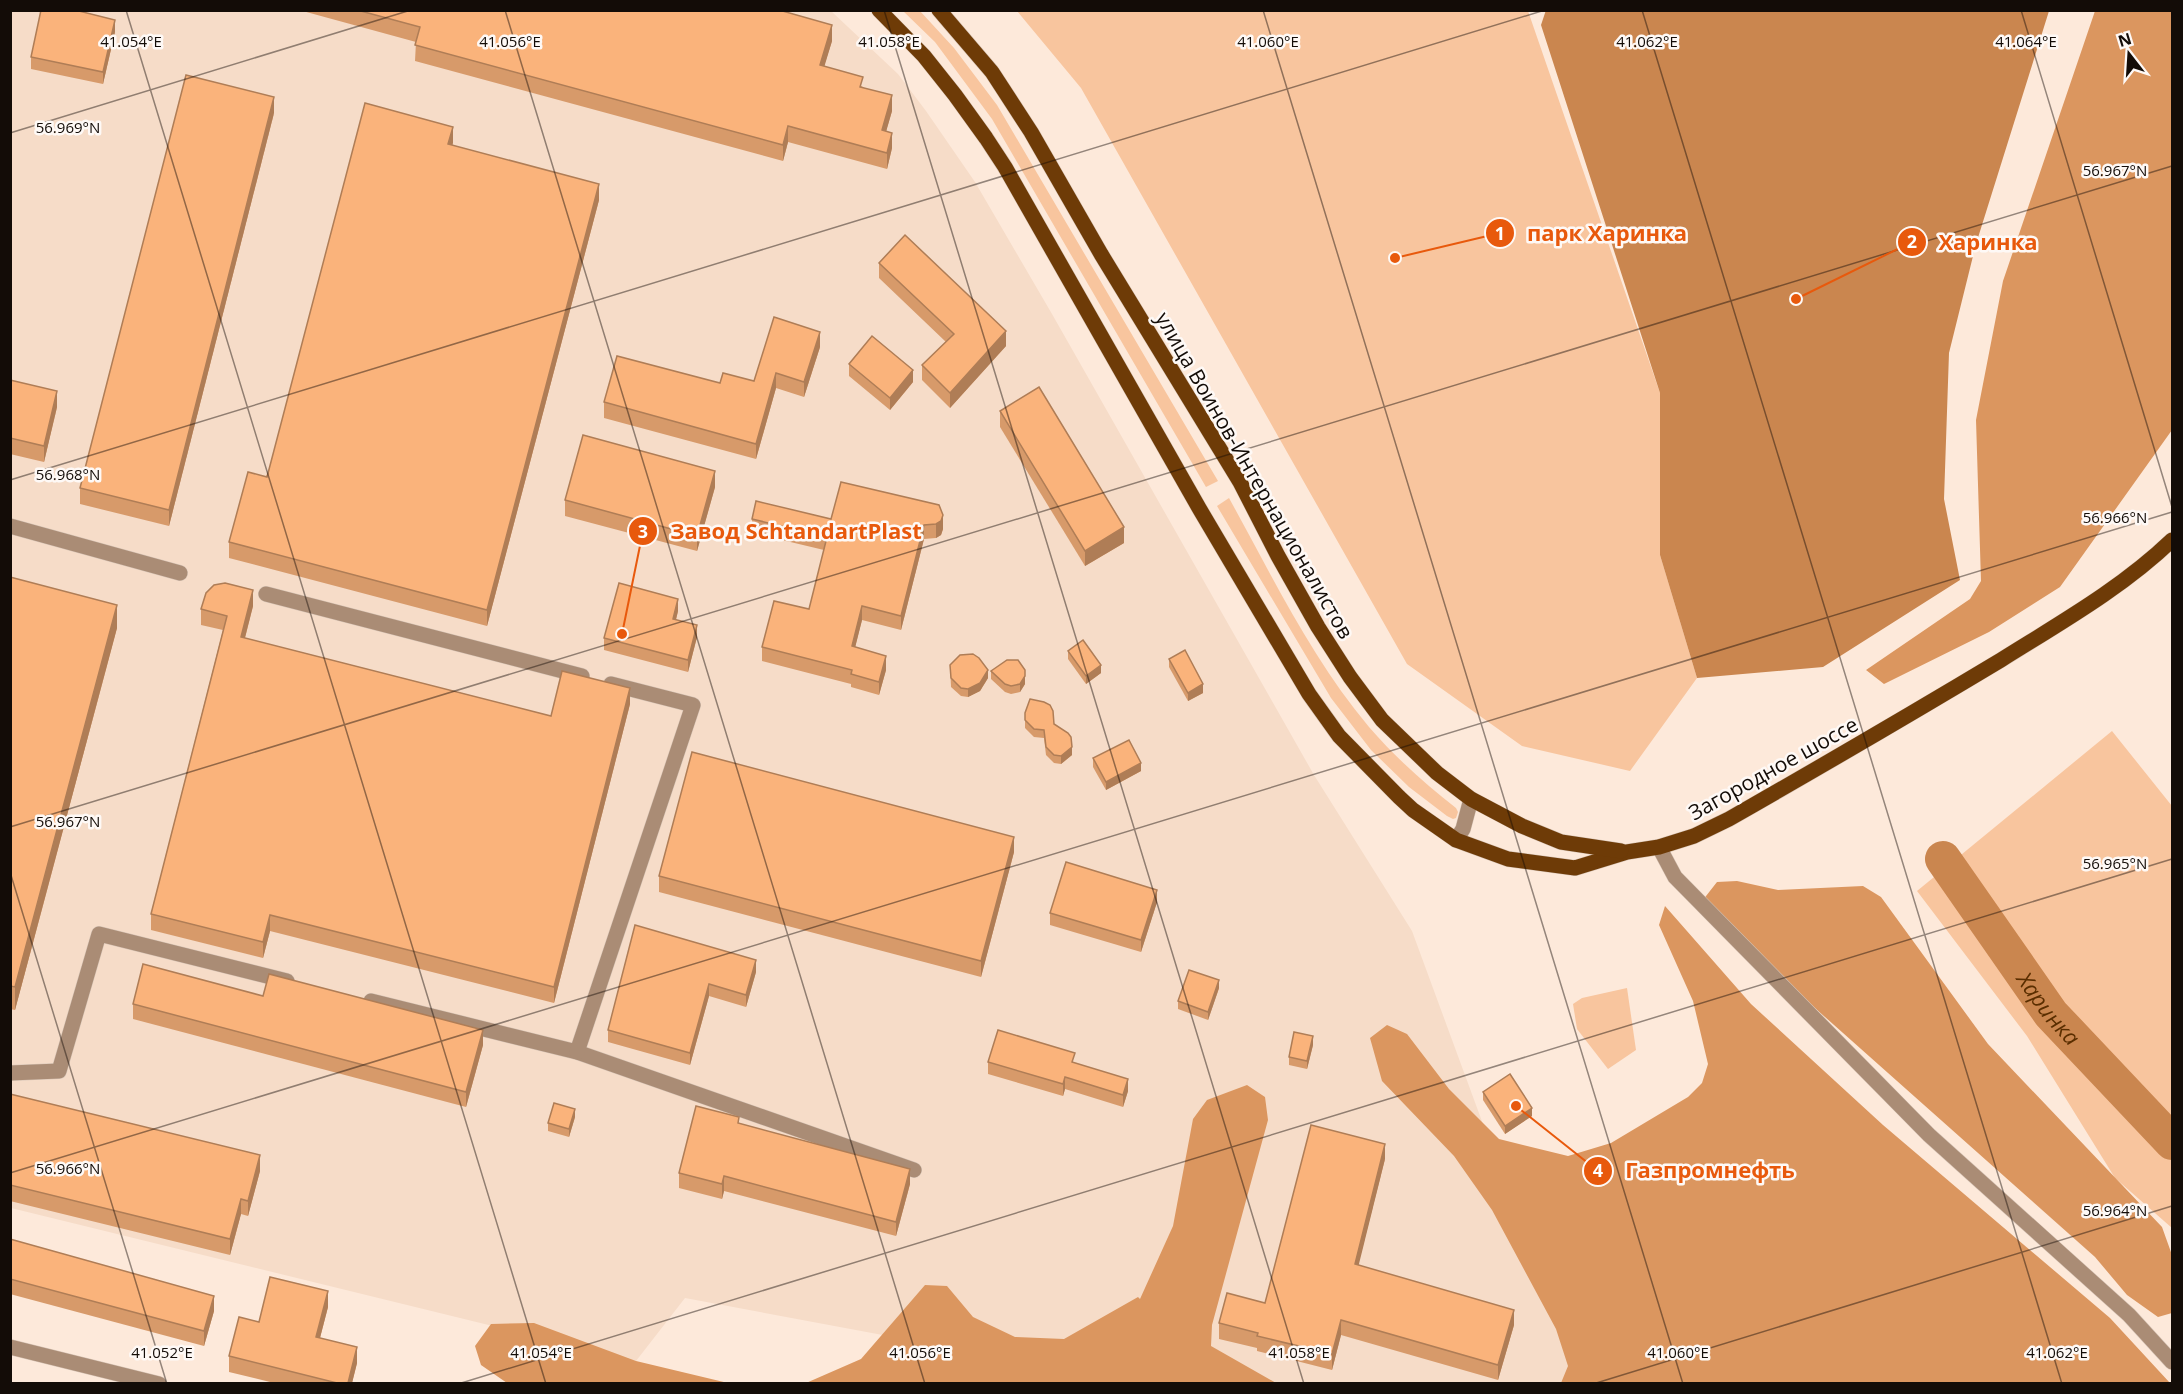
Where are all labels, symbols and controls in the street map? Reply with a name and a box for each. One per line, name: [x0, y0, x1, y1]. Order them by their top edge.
north arrow: [2099, 24, 2159, 84]
text: N: [2115, 27, 2134, 52]
text: 41.054°E: [100, 31, 162, 51]
text: 41.056°E: [479, 31, 541, 51]
text: 41.058°E: [858, 31, 920, 51]
text: 41.060°E: [1237, 31, 1299, 51]
text: 41.062°E: [1616, 31, 1678, 51]
text: 41.064°E: [1995, 31, 2057, 51]
text: 56.969°N: [36, 117, 100, 137]
text: 56.967°N: [2083, 160, 2147, 180]
callout: парк Харинка: [1485, 213, 1699, 253]
text: парк Харинка: [1527, 217, 1687, 247]
text: 1: [1495, 221, 1505, 245]
callout: Харинка: [1897, 222, 2050, 262]
text: Харинка: [1938, 226, 2038, 256]
text: 2: [1907, 229, 1917, 253]
street label: улица Воинов-Интернационалистов: [1150, 306, 1360, 644]
text: 56.968°N: [36, 464, 100, 484]
text: 56.966°N: [2083, 507, 2147, 527]
callout: Завод SchtandartPlast: [628, 511, 934, 551]
text: Завод SchtandartPlast: [670, 515, 922, 545]
text: 3: [638, 519, 648, 543]
street label: Загородное шоссе: [1683, 710, 1863, 826]
text: 56.967°N: [36, 811, 100, 831]
text: 56.965°N: [2083, 853, 2147, 873]
water label: Харинка: [2010, 964, 2087, 1051]
callout: Газпромнефть: [1583, 1151, 1807, 1191]
text: Газпромнефть: [1625, 1154, 1795, 1184]
text: 56.966°N: [36, 1158, 100, 1178]
text: 4: [1593, 1158, 1603, 1182]
text: 56.964°N: [2083, 1200, 2147, 1220]
text: 41.052°E: [131, 1342, 193, 1362]
text: 41.054°E: [510, 1342, 572, 1362]
text: 41.056°E: [889, 1342, 951, 1362]
text: 41.058°E: [1268, 1342, 1330, 1362]
text: 41.060°E: [1647, 1342, 1709, 1362]
text: 41.062°E: [2026, 1342, 2088, 1362]

